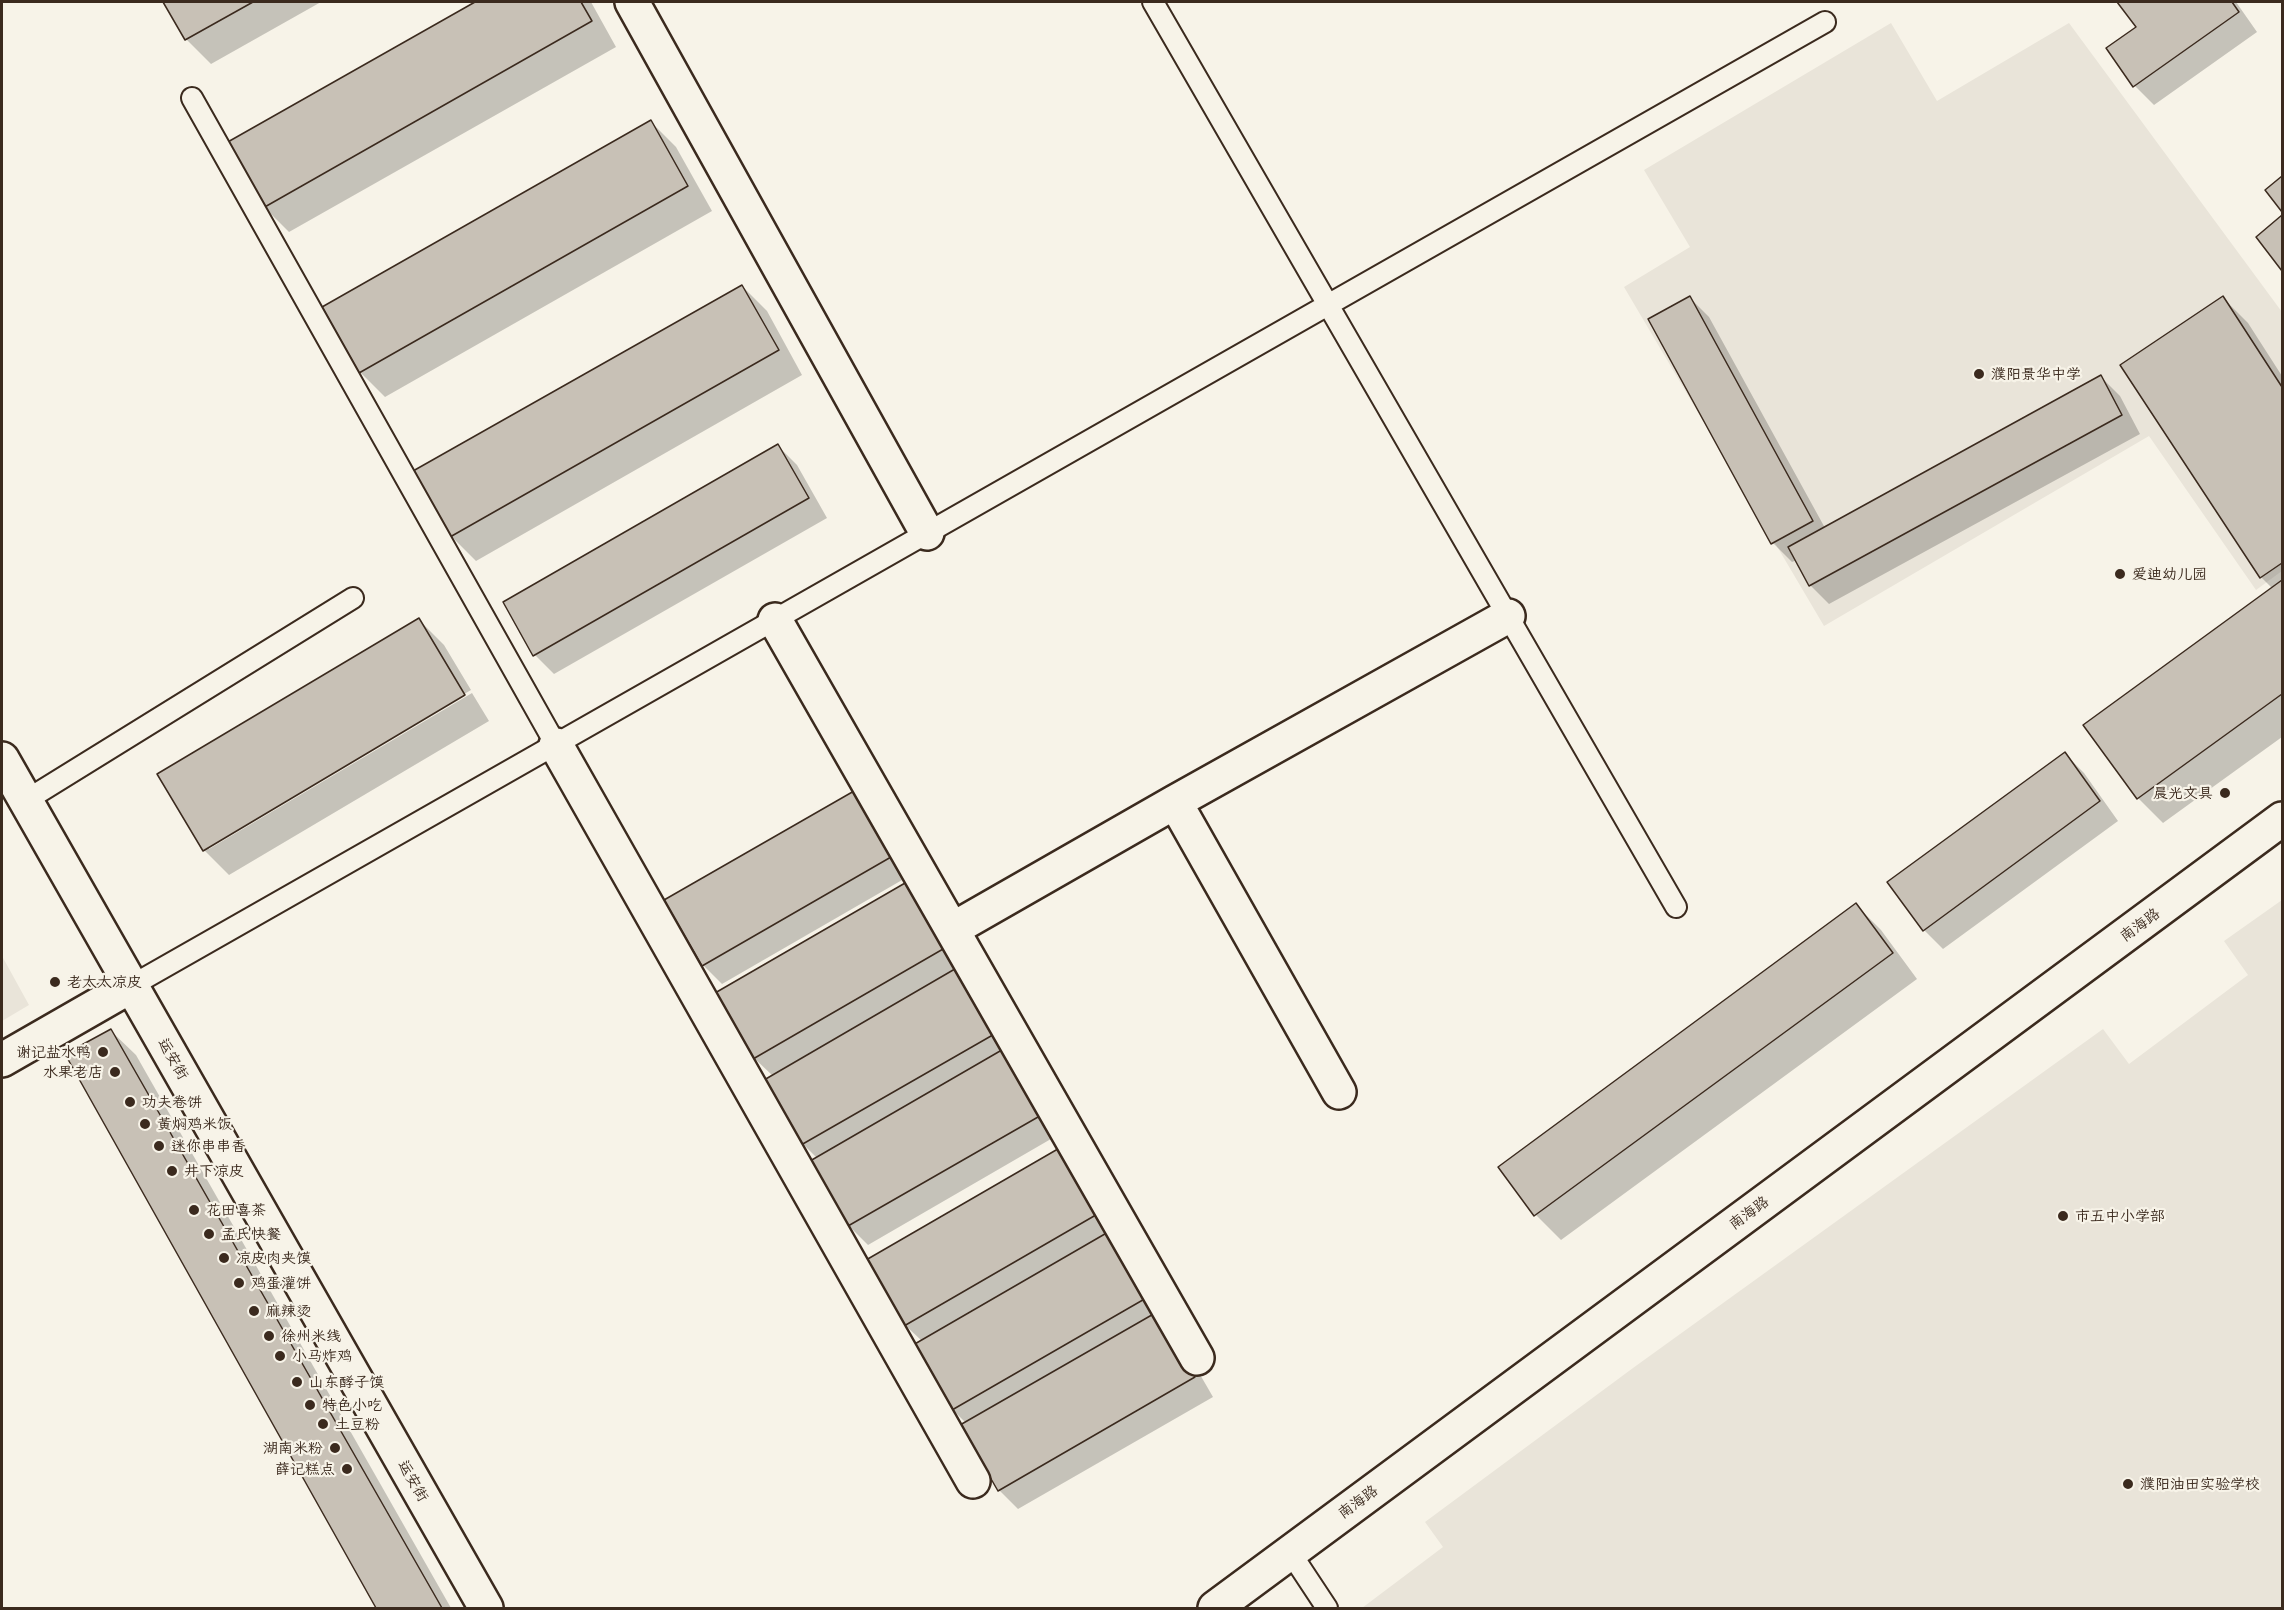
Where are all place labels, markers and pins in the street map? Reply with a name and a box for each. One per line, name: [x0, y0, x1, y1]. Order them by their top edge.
place label: 濮阳景华中学: [1991, 365, 2081, 383]
marker: 濮阳景华中学: [1972, 367, 1986, 381]
place label: 爱迪幼儿园: [2132, 565, 2207, 583]
marker: 爱迪幼儿园: [2113, 567, 2127, 581]
place label: 晨光文具: [2153, 784, 2213, 802]
marker: 晨光文具: [2218, 786, 2232, 800]
place label: 老太太凉皮: [67, 973, 142, 991]
marker: 老太太凉皮: [48, 975, 62, 989]
place label: 谢记盐水鸭: [16, 1043, 91, 1061]
marker: 谢记盐水鸭: [96, 1045, 110, 1059]
place label: 水果老店: [43, 1063, 103, 1081]
marker: 水果老店: [108, 1065, 122, 1079]
place label: 功夫卷饼: [142, 1093, 202, 1111]
marker: 功夫卷饼: [123, 1095, 137, 1109]
place label: 黄焖鸡米饭: [157, 1115, 232, 1133]
marker: 黄焖鸡米饭: [138, 1117, 152, 1131]
place label: 迷你串串香: [171, 1137, 246, 1155]
marker: 迷你串串香: [152, 1139, 166, 1153]
place label: 井下凉皮: [184, 1162, 244, 1180]
marker: 井下凉皮: [165, 1164, 179, 1178]
place label: 花田喜茶: [206, 1201, 266, 1219]
marker: 花田喜茶: [187, 1203, 201, 1217]
place label: 市五中小学部: [2075, 1207, 2165, 1225]
marker: 市五中小学部: [2056, 1209, 2070, 1223]
place label: 孟氏快餐: [221, 1225, 281, 1243]
marker: 孟氏快餐: [202, 1227, 216, 1241]
place label: 凉皮肉夹馍: [236, 1249, 311, 1267]
marker: 凉皮肉夹馍: [217, 1251, 231, 1265]
place label: 鸡蛋灌饼: [251, 1274, 311, 1292]
marker: 鸡蛋灌饼: [232, 1276, 246, 1290]
place label: 麻辣烫: [266, 1302, 311, 1320]
marker: 麻辣烫: [247, 1304, 261, 1318]
place label: 徐州米线: [281, 1327, 341, 1345]
marker: 徐州米线: [262, 1329, 276, 1343]
place label: 小马炸鸡: [292, 1347, 352, 1365]
marker: 小马炸鸡: [273, 1349, 287, 1363]
place label: 山东酵子馍: [309, 1373, 384, 1391]
marker: 山东酵子馍: [290, 1375, 304, 1389]
place label: 特色小吃: [322, 1396, 382, 1414]
marker: 特色小吃: [303, 1398, 317, 1412]
place label: 土豆粉: [335, 1415, 380, 1433]
marker: 土豆粉: [316, 1417, 330, 1431]
place label: 湖南米粉: [263, 1439, 323, 1457]
marker: 湖南米粉: [328, 1441, 342, 1455]
place label: 薛记糕点: [275, 1460, 335, 1478]
marker: 薛记糕点: [340, 1462, 354, 1476]
place label: 濮阳油田实验学校: [2140, 1475, 2260, 1493]
marker: 濮阳油田实验学校: [2121, 1477, 2135, 1491]

